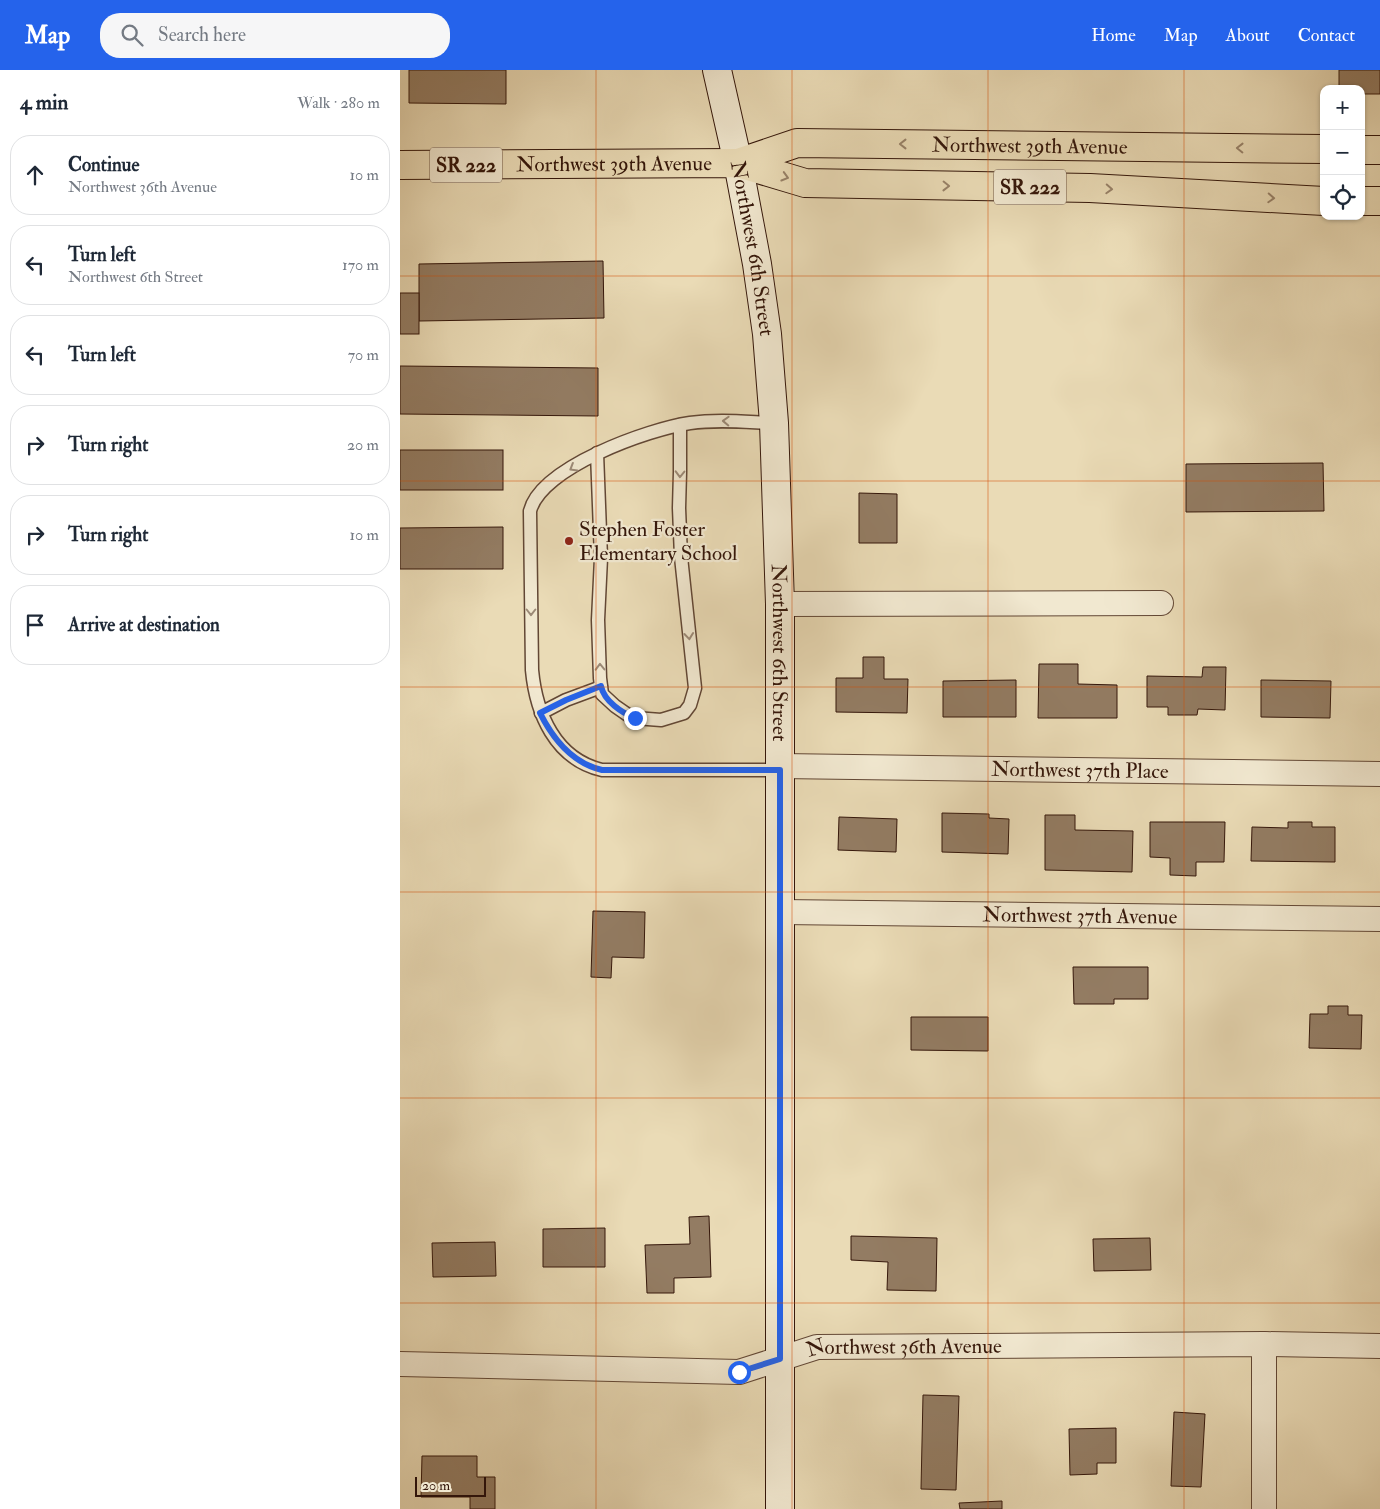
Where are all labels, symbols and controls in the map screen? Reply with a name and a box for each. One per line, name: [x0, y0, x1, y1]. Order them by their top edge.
search box: [100, 13, 450, 58]
text: Map: [25, 20, 70, 51]
icon: search: [118, 21, 146, 49]
text: Search here: [158, 23, 246, 47]
text: Home: [1091, 24, 1136, 47]
text: Map: [1164, 24, 1198, 47]
text: About: [1226, 24, 1270, 47]
text: Contact: [1298, 24, 1355, 47]
map controls: [1320, 85, 1365, 220]
button: +: [1320, 85, 1365, 130]
text: 4 min: [20, 89, 68, 116]
text: Walk · 280 m: [297, 93, 380, 113]
button: −: [1320, 130, 1365, 175]
street label: Northwest 39th Avenue: [932, 132, 1128, 161]
one-way arrow: [899, 139, 906, 149]
one-way arrow: [1236, 143, 1244, 154]
road number: SR 222: [430, 148, 502, 182]
street label: Northwest 39th Avenue: [516, 150, 712, 178]
text: Continue: [68, 153, 139, 177]
street label: Northwest 6th Street: [724, 159, 780, 338]
icon: ahead: [21, 161, 49, 189]
text: 10 m: [349, 165, 379, 185]
road number: SR 222: [994, 170, 1066, 204]
one-way arrow: [780, 171, 789, 182]
button: locate: [1320, 175, 1365, 220]
text: Northwest 36th Avenue: [68, 177, 217, 197]
one-way arrow: [943, 180, 951, 191]
one-way arrow: [1105, 184, 1113, 195]
one-way arrow: [1267, 192, 1275, 203]
text: Turn left: [68, 243, 136, 267]
icon: left: [21, 251, 49, 279]
text: 170 m: [342, 255, 379, 275]
text: Northwest 6th Street: [68, 267, 203, 287]
icon: left: [21, 341, 49, 369]
text: Turn left: [68, 343, 136, 367]
text: 70 m: [348, 345, 379, 365]
one-way arrow: [721, 416, 729, 427]
icon: right: [21, 431, 49, 459]
text: Turn right: [68, 433, 148, 457]
text: 20 m: [347, 435, 379, 455]
one-way arrow: [569, 462, 578, 472]
one-way arrow: [675, 470, 685, 478]
place label: Stephen Foster Elementary School: [579, 516, 738, 567]
icon: right: [21, 521, 49, 549]
text: Turn right: [68, 523, 148, 547]
text: 10 m: [349, 525, 379, 545]
marker: Stephen Foster Elementary School: [563, 535, 575, 547]
street label: Northwest 6th Street: [765, 564, 793, 742]
one-way arrow: [526, 608, 536, 616]
icon: arrive: [21, 611, 49, 639]
text: Arrive at destination: [68, 613, 220, 637]
one-way arrow: [683, 632, 694, 640]
one-way arrow: [594, 663, 605, 671]
route end: [624, 707, 647, 730]
street label: Northwest 37th Place: [991, 756, 1169, 785]
street label: Northwest 37th Avenue: [982, 901, 1178, 931]
street label: Northwest 36th Avenue: [803, 1332, 1002, 1364]
route start: [728, 1361, 751, 1384]
scale bar: [415, 1474, 486, 1497]
text: 20 m: [422, 1477, 450, 1494]

